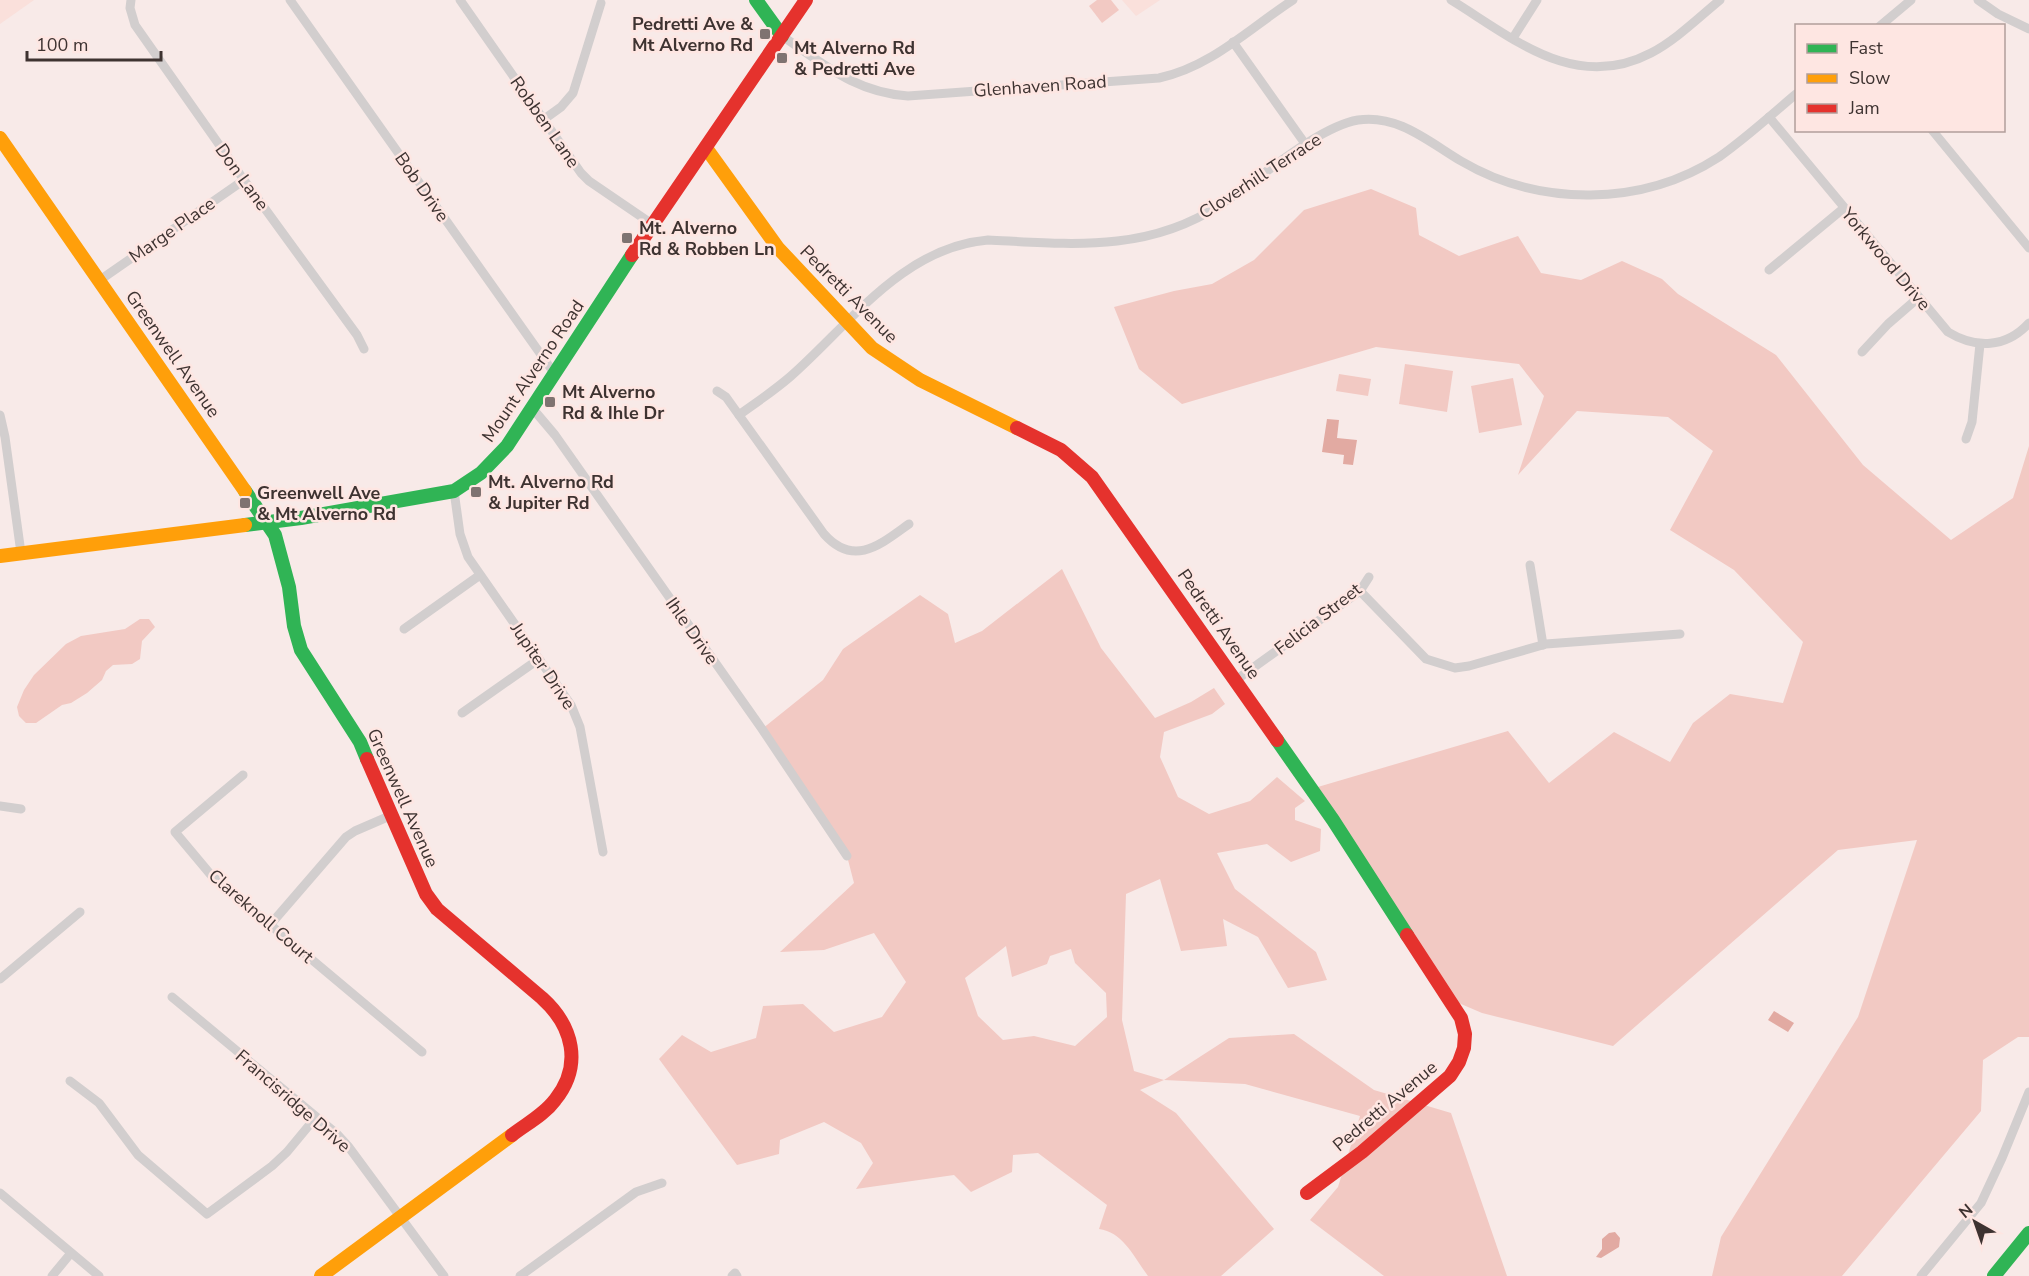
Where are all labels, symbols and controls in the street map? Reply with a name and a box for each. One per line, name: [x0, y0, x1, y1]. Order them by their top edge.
place label: Pedretti Ave & Mt Alverno Rd: [632, 12, 754, 57]
scale bar: [27, 24, 160, 62]
legend: [1795, 24, 2005, 132]
marker: Pedretti Ave & Mt Alverno Rd: [758, 27, 772, 41]
text: 100 m: [36, 33, 88, 57]
place label: Mt Alverno Rd & Pedretti Ave: [794, 36, 915, 81]
text: Fast: [1849, 36, 1884, 60]
marker: Mt Alverno Rd & Pedretti Ave: [775, 51, 789, 65]
text: Slow: [1849, 66, 1890, 90]
street label: Glenhaven Road: [973, 69, 1107, 103]
street label: Robben Lane: [505, 72, 585, 172]
text: Jam: [1848, 96, 1880, 120]
street label: Cloverhill Terrace: [1194, 127, 1326, 225]
street label: Don Lane: [210, 139, 274, 215]
street label: Bob Drive: [389, 147, 455, 227]
street label: Marge Place: [124, 191, 220, 269]
street label: Yorkwood Drive: [1835, 202, 1936, 315]
place label: Mt. Alverno Rd & Robben Ln: [639, 216, 775, 261]
marker: Mt. Alverno Rd & Robben Ln: [620, 231, 634, 245]
street label: Pedretti Avenue: [795, 240, 903, 348]
street label: Greenwell Avenue: [120, 286, 226, 422]
street label: Mount Alverno Road: [476, 295, 590, 447]
place label: Mt Alverno Rd & Ihle Dr: [562, 380, 664, 425]
marker: Mt Alverno Rd & Ihle Dr: [543, 395, 557, 409]
place label: Mt. Alverno Rd & Jupiter Rd: [488, 470, 614, 515]
place label: Greenwell Ave & Mt Alverno Rd: [257, 481, 396, 526]
marker: Mt. Alverno Rd & Jupiter Rd: [469, 485, 483, 499]
marker: Greenwell Ave & Mt Alverno Rd: [238, 496, 252, 510]
street label: Pedretti Avenue: [1172, 564, 1266, 684]
street label: Felicia Street: [1269, 577, 1367, 661]
street label: Ihle Drive: [660, 593, 724, 669]
street label: Jupiter Drive: [504, 617, 581, 714]
street label: Greenwell Avenue: [362, 725, 444, 871]
street label: Clareknoll Court: [203, 864, 319, 969]
street label: Francisridge Drive: [230, 1044, 356, 1158]
street label: Pedretti Avenue: [1328, 1055, 1442, 1157]
north arrow: [1945, 1192, 2005, 1252]
text: N: [1954, 1199, 1978, 1224]

